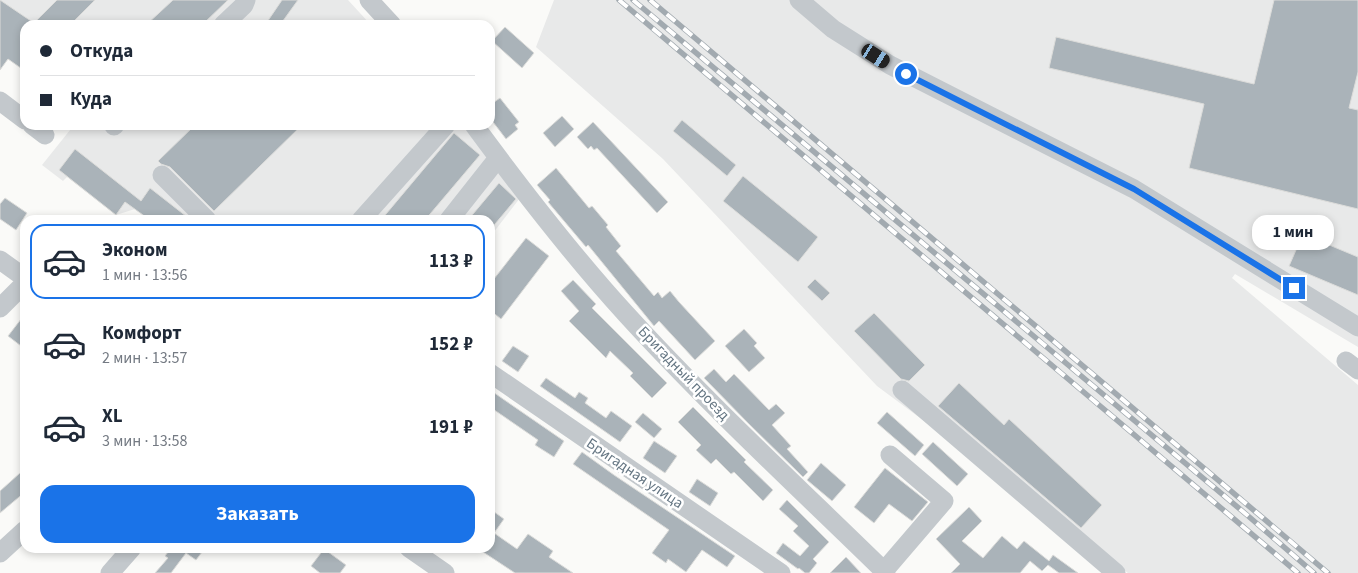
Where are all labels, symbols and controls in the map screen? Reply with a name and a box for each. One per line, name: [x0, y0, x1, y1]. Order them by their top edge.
text: Откуда: [70, 38, 133, 65]
car: [859, 42, 892, 70]
route start: [895, 63, 917, 85]
text: Куда: [70, 86, 112, 113]
callout: 1 мин: [1253, 216, 1335, 250]
text: 1 мин: [1273, 221, 1313, 243]
text: Эконом: [102, 237, 168, 264]
icon: car: [42, 239, 87, 284]
text: 113 ₽: [429, 248, 473, 275]
text: 1 мин · 13:56: [102, 264, 188, 286]
route end: [1283, 277, 1305, 299]
text: Комфорт: [102, 320, 182, 347]
icon: car: [42, 322, 87, 367]
street label: Бригадный проезд: [633, 322, 734, 425]
text: 152 ₽: [429, 331, 473, 358]
text: 2 мин · 13:57: [102, 347, 188, 369]
text: XL: [102, 403, 123, 430]
icon: car: [42, 405, 87, 450]
text: 191 ₽: [429, 414, 473, 441]
text: 3 мин · 13:58: [102, 430, 188, 452]
street label: Бригадная улица: [582, 433, 687, 514]
button: Заказать: [40, 485, 475, 543]

